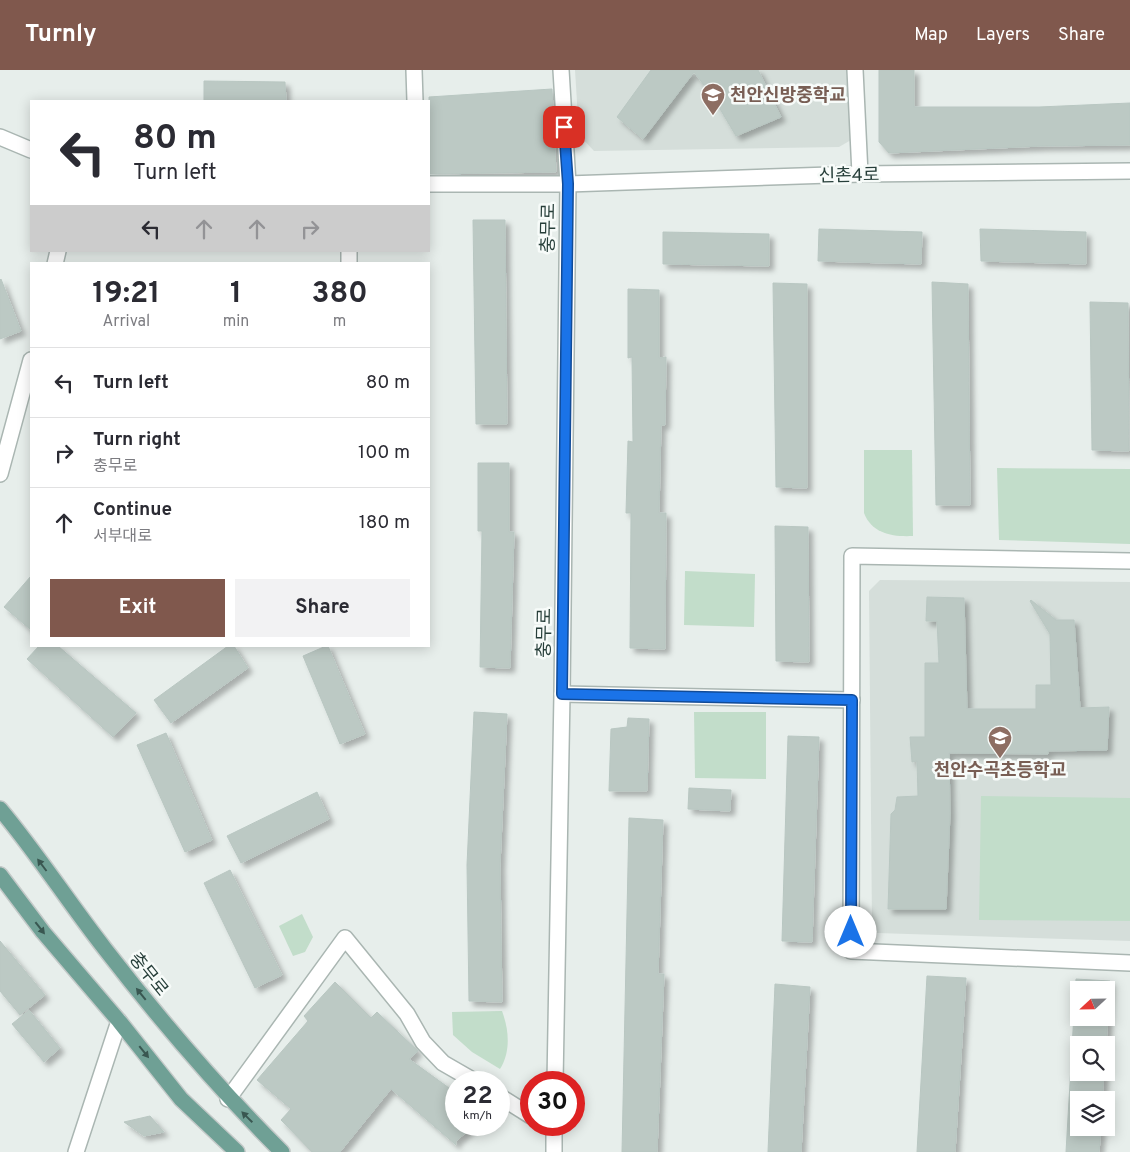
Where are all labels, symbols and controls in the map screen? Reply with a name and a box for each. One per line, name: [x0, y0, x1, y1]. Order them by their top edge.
text: Turnly: [25, 20, 97, 50]
text: Map: [914, 24, 948, 47]
text: Layers: [976, 24, 1030, 47]
text: Share: [1058, 24, 1105, 47]
school or university icon: 천안신방중학교: [700, 82, 726, 116]
place label: 천안신방중학교: [730, 85, 846, 108]
pin: [543, 106, 585, 148]
icon: arrive: [550, 113, 578, 141]
text: 80 m: [133, 117, 217, 161]
icon: left: [50, 120, 115, 185]
text: Turn left: [133, 160, 216, 187]
street label: 신촌4로: [818, 164, 880, 189]
street label: 충무로: [538, 203, 561, 253]
icon: left: [137, 215, 165, 243]
icon: ahead: [190, 215, 218, 243]
icon: ahead: [243, 215, 271, 243]
icon: right: [296, 215, 324, 243]
text: 19:21: [92, 276, 160, 313]
text: 1: [230, 276, 242, 313]
text: 380: [312, 276, 368, 313]
text: Arrival: [102, 312, 150, 332]
text: min: [223, 312, 249, 332]
text: m: [333, 312, 346, 332]
icon: left: [50, 369, 78, 397]
text: Turn left: [93, 371, 169, 395]
text: 80 m: [366, 371, 410, 395]
text: Turn right: [93, 428, 181, 452]
icon: right: [50, 439, 78, 467]
text: 100 m: [358, 441, 410, 465]
text: 충무로: [93, 457, 137, 477]
text: Continue: [93, 498, 172, 522]
icon: ahead: [50, 509, 78, 537]
text: 180 m: [359, 511, 410, 535]
text: 서부대로: [93, 527, 152, 547]
button: Exit: [50, 579, 225, 637]
button: Share: [235, 579, 410, 637]
street label: 충무로: [534, 608, 557, 658]
school or university icon: 천안수곡초등학교: [987, 725, 1013, 759]
place label: 천안수곡초등학교: [934, 760, 1066, 783]
one-way arrow: [37, 859, 48, 872]
position arrow: [824, 905, 876, 957]
one-way arrow: [35, 921, 45, 935]
street label: 충무로: [123, 948, 172, 1001]
north arrow: [1070, 981, 1115, 1026]
map controls: [1070, 981, 1115, 1136]
one-way arrow: [136, 988, 147, 1001]
button: search: [1070, 1036, 1115, 1081]
one-way arrow: [139, 1045, 150, 1058]
speed limit sign: 30: [520, 1071, 585, 1136]
text: 22: [462, 1081, 493, 1113]
button: layers: [1070, 1091, 1115, 1136]
text: km/h: [463, 1108, 492, 1124]
one-way arrow: [241, 1112, 253, 1124]

